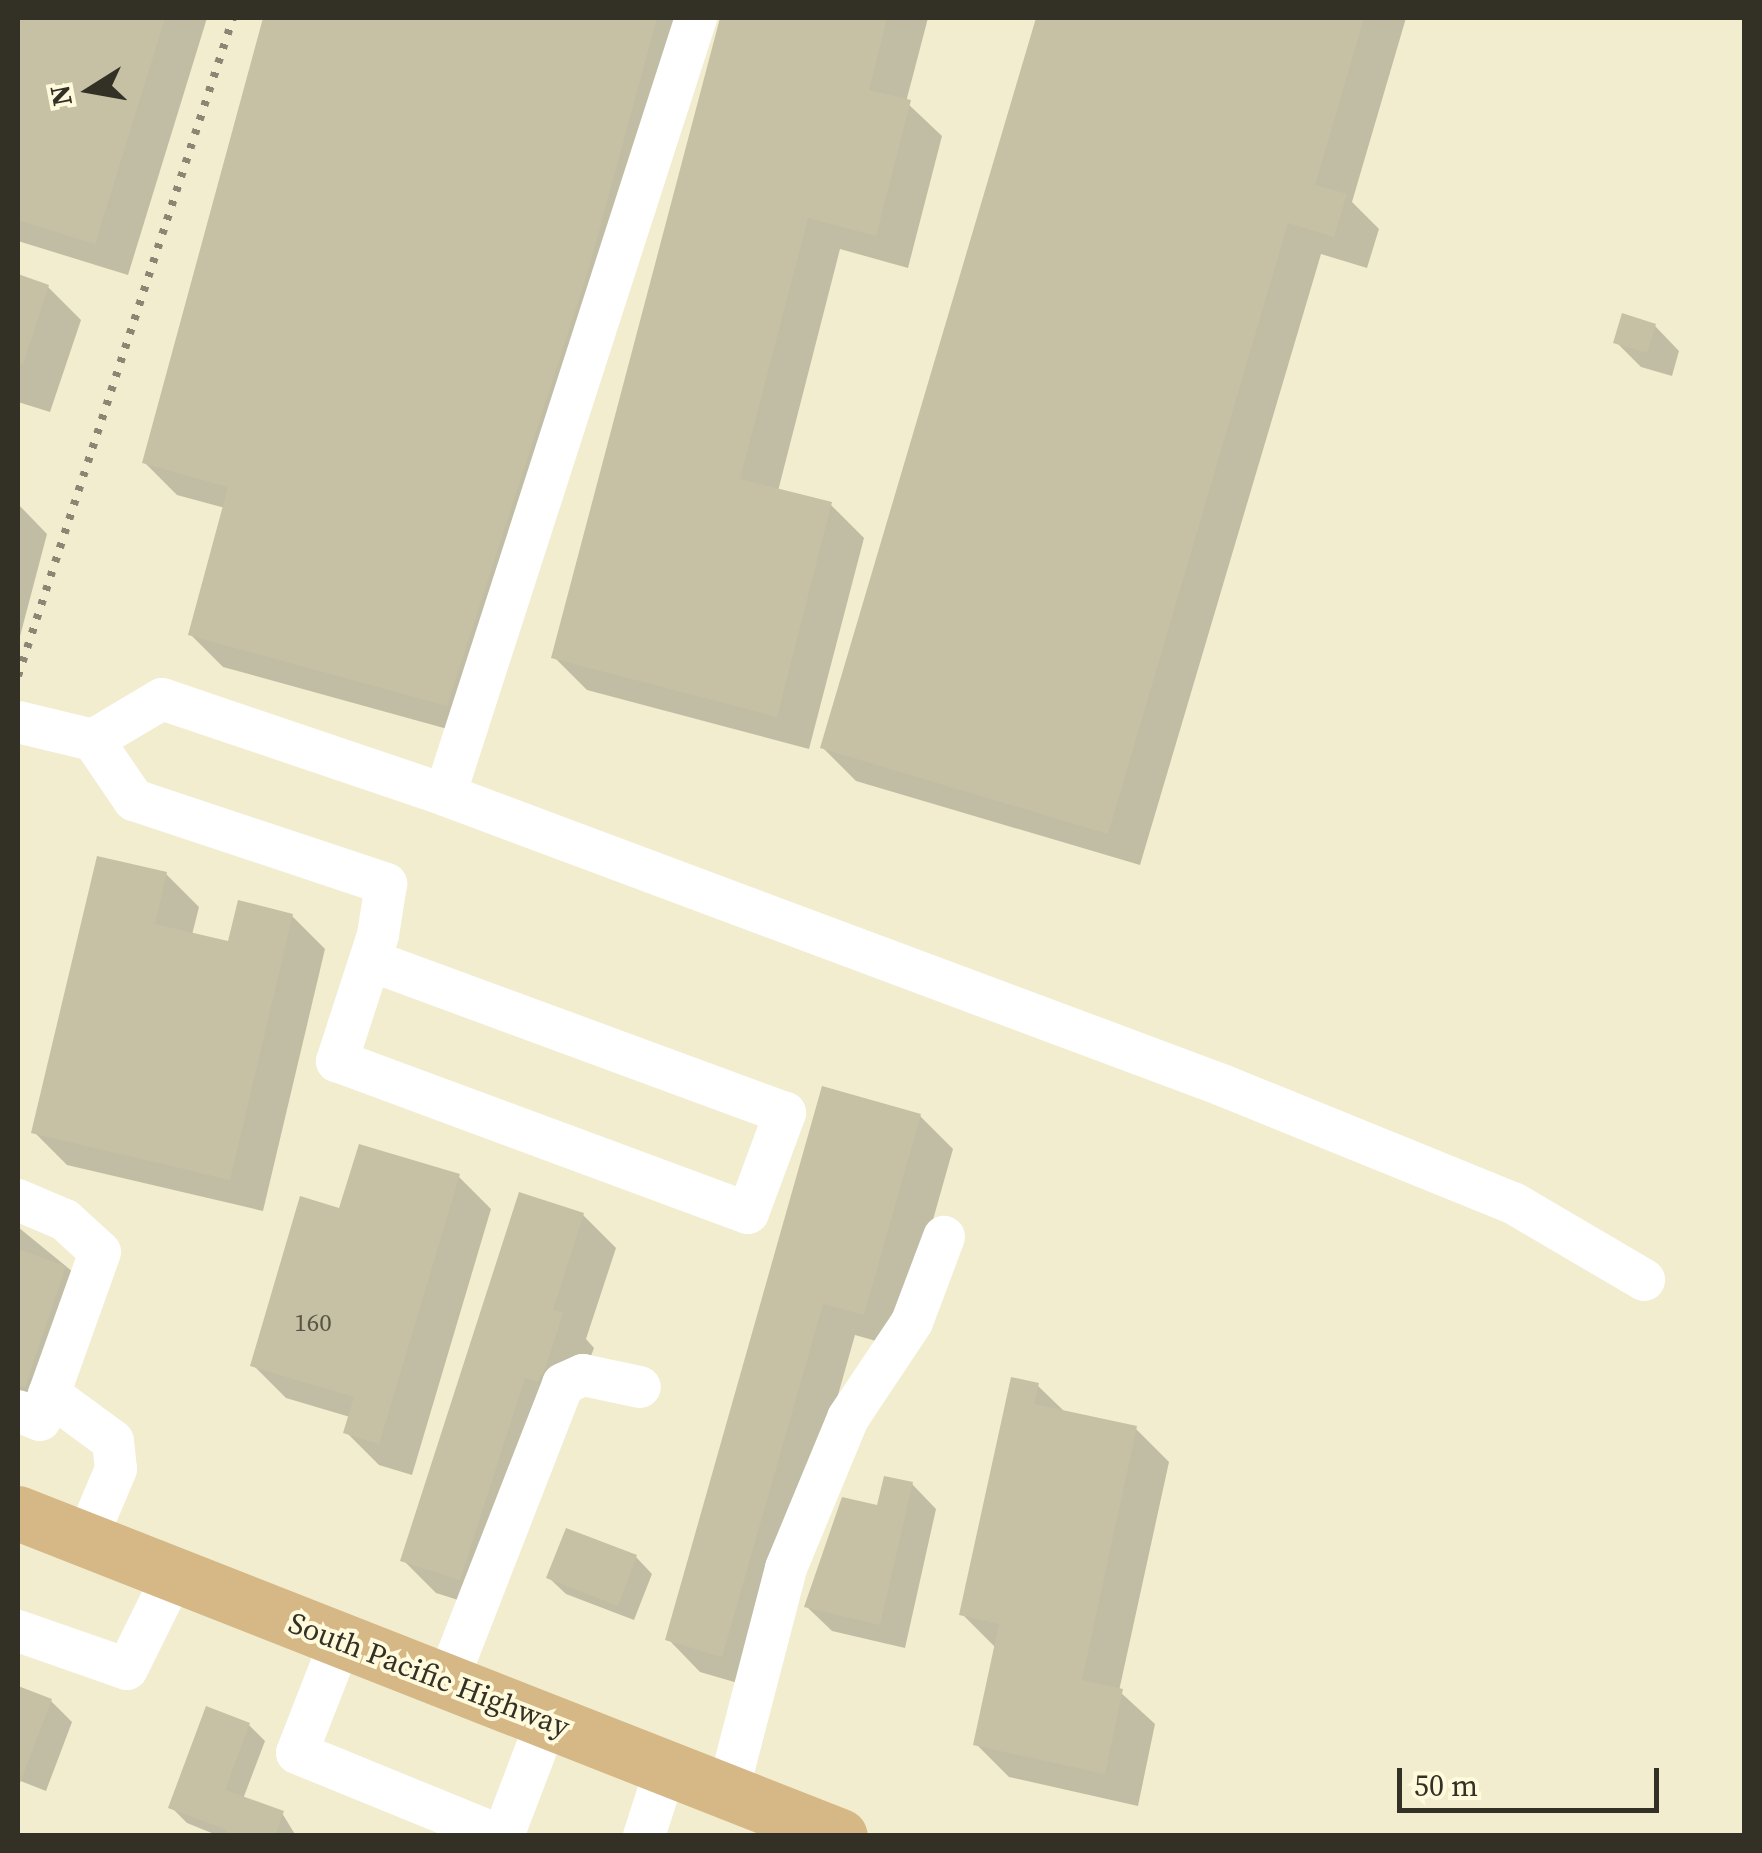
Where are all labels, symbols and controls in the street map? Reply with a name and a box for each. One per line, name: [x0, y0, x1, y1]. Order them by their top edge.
north arrow: [40, 40, 140, 140]
text: N: [40, 82, 81, 109]
house number: 160: [294, 1307, 332, 1337]
street label: South Pacific Highway: [284, 1605, 574, 1745]
scale bar: [1402, 1748, 1664, 1810]
text: 50 m: [1414, 1765, 1478, 1806]

